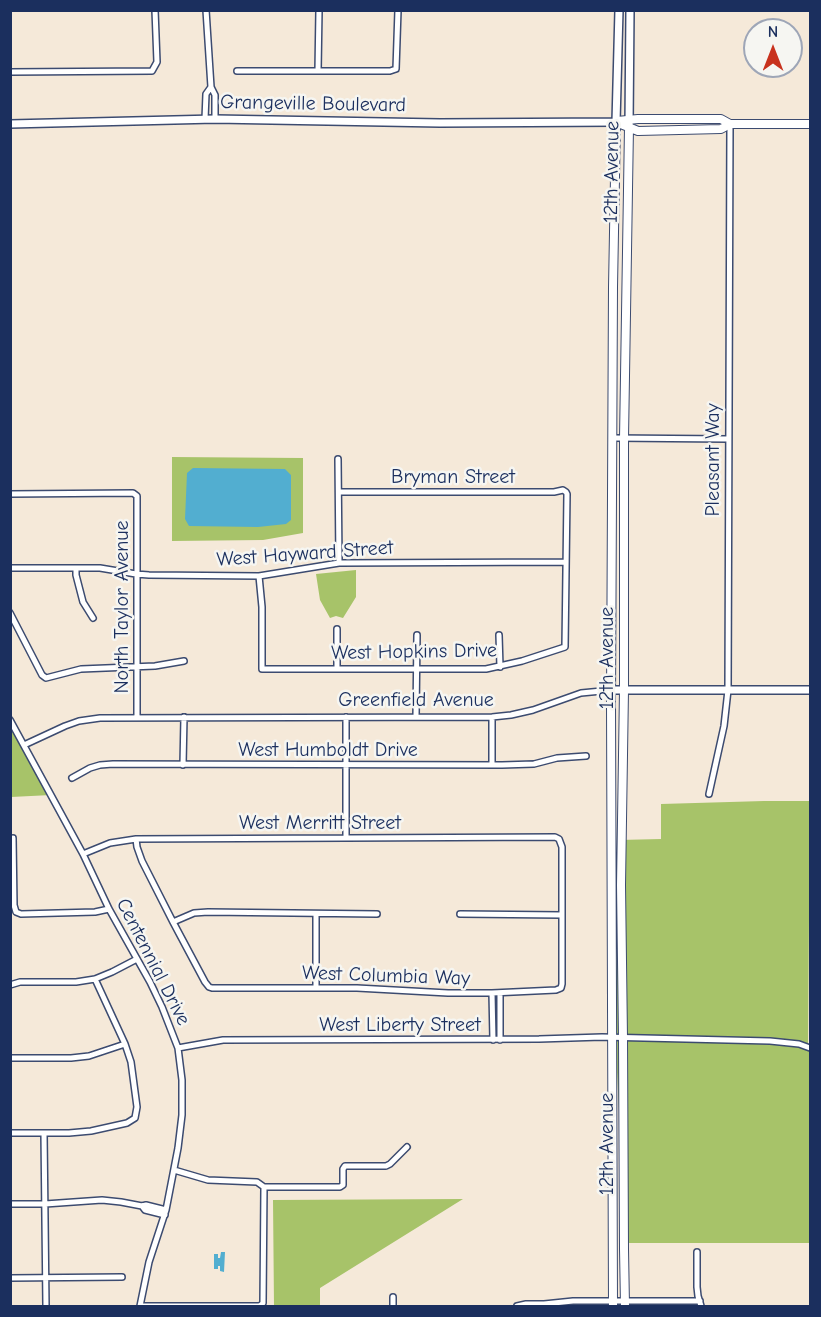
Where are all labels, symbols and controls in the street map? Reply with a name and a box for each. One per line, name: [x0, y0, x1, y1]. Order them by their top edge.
north arrow: [743, 18, 803, 78]
text: N: [768, 23, 778, 41]
street label: Grangeville Boulevard: [220, 90, 406, 118]
street label: 12th Avenue: [599, 121, 625, 223]
street label: Pleasant Way: [701, 403, 725, 517]
street label: Bryman Street: [391, 465, 515, 489]
street label: North Taylor Avenue: [110, 520, 134, 694]
street label: West Hayward Street: [216, 536, 394, 572]
street label: 12th Avenue: [595, 607, 619, 709]
street label: West Hopkins Drive: [331, 639, 497, 665]
street label: Greenfield Avenue: [338, 688, 494, 712]
street label: West Humboldt Drive: [238, 738, 418, 762]
street label: West Merritt Street: [239, 811, 401, 835]
street label: Centennial Drive: [111, 894, 195, 1030]
street label: West Columbia Way: [302, 961, 470, 991]
street label: West Liberty Street: [319, 1013, 481, 1037]
street label: 12th Avenue: [595, 1093, 619, 1195]

